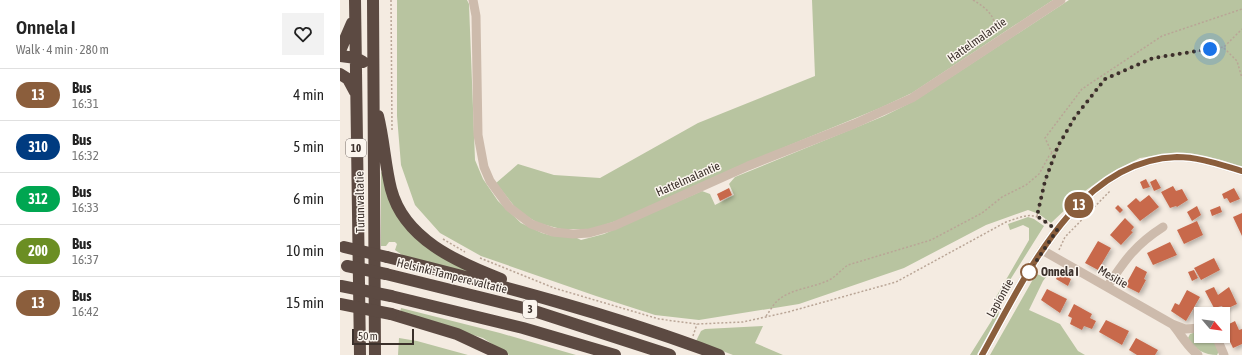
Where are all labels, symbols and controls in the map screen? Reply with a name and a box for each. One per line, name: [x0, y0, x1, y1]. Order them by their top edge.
button: heart: [282, 13, 324, 55]
street label: Hattelmalantie: [945, 15, 1009, 65]
text: Onnela I: [16, 16, 75, 38]
your location: [1200, 39, 1220, 59]
text: Walk · 4 min · 280 m: [16, 42, 109, 57]
text: Bus: [72, 79, 92, 96]
text: 4 min: [293, 86, 324, 103]
text: 13: [31, 87, 45, 103]
text: 16:31: [72, 96, 99, 111]
text: Bus: [72, 131, 92, 148]
text: 5 min: [293, 138, 324, 155]
text: 310: [28, 139, 48, 155]
road number: 10: [346, 139, 366, 157]
text: 16:32: [72, 148, 99, 163]
street label: Hattelmalantie: [654, 159, 722, 199]
street label: Turun valtatie: [352, 171, 368, 233]
text: Bus: [72, 183, 92, 200]
text: 6 min: [293, 190, 324, 207]
text: 312: [28, 191, 48, 207]
line badge: 13: [1061, 192, 1097, 218]
text: 13: [1072, 197, 1086, 213]
text: 16:33: [72, 200, 99, 215]
text: Bus: [72, 235, 92, 252]
text: 10 min: [286, 242, 324, 259]
text: 200: [28, 243, 48, 259]
text: 16:37: [72, 252, 99, 267]
street label: Helsinki-Tampere valtatie: [395, 256, 509, 296]
marker: Onnela I: [1020, 263, 1038, 281]
street label: Mesitie: [1096, 263, 1130, 291]
place label: Onnela I: [1041, 265, 1079, 279]
street label: Lapiontie: [984, 276, 1016, 320]
text: Bus: [72, 287, 92, 304]
text: 15 min: [286, 294, 324, 311]
text: 13: [31, 295, 45, 311]
road number: 3: [523, 300, 537, 318]
text: 16:42: [72, 304, 99, 319]
north arrow: [1194, 307, 1230, 343]
map controls: [1194, 307, 1230, 343]
scale bar: [352, 327, 414, 346]
text: 50 m: [358, 330, 378, 342]

